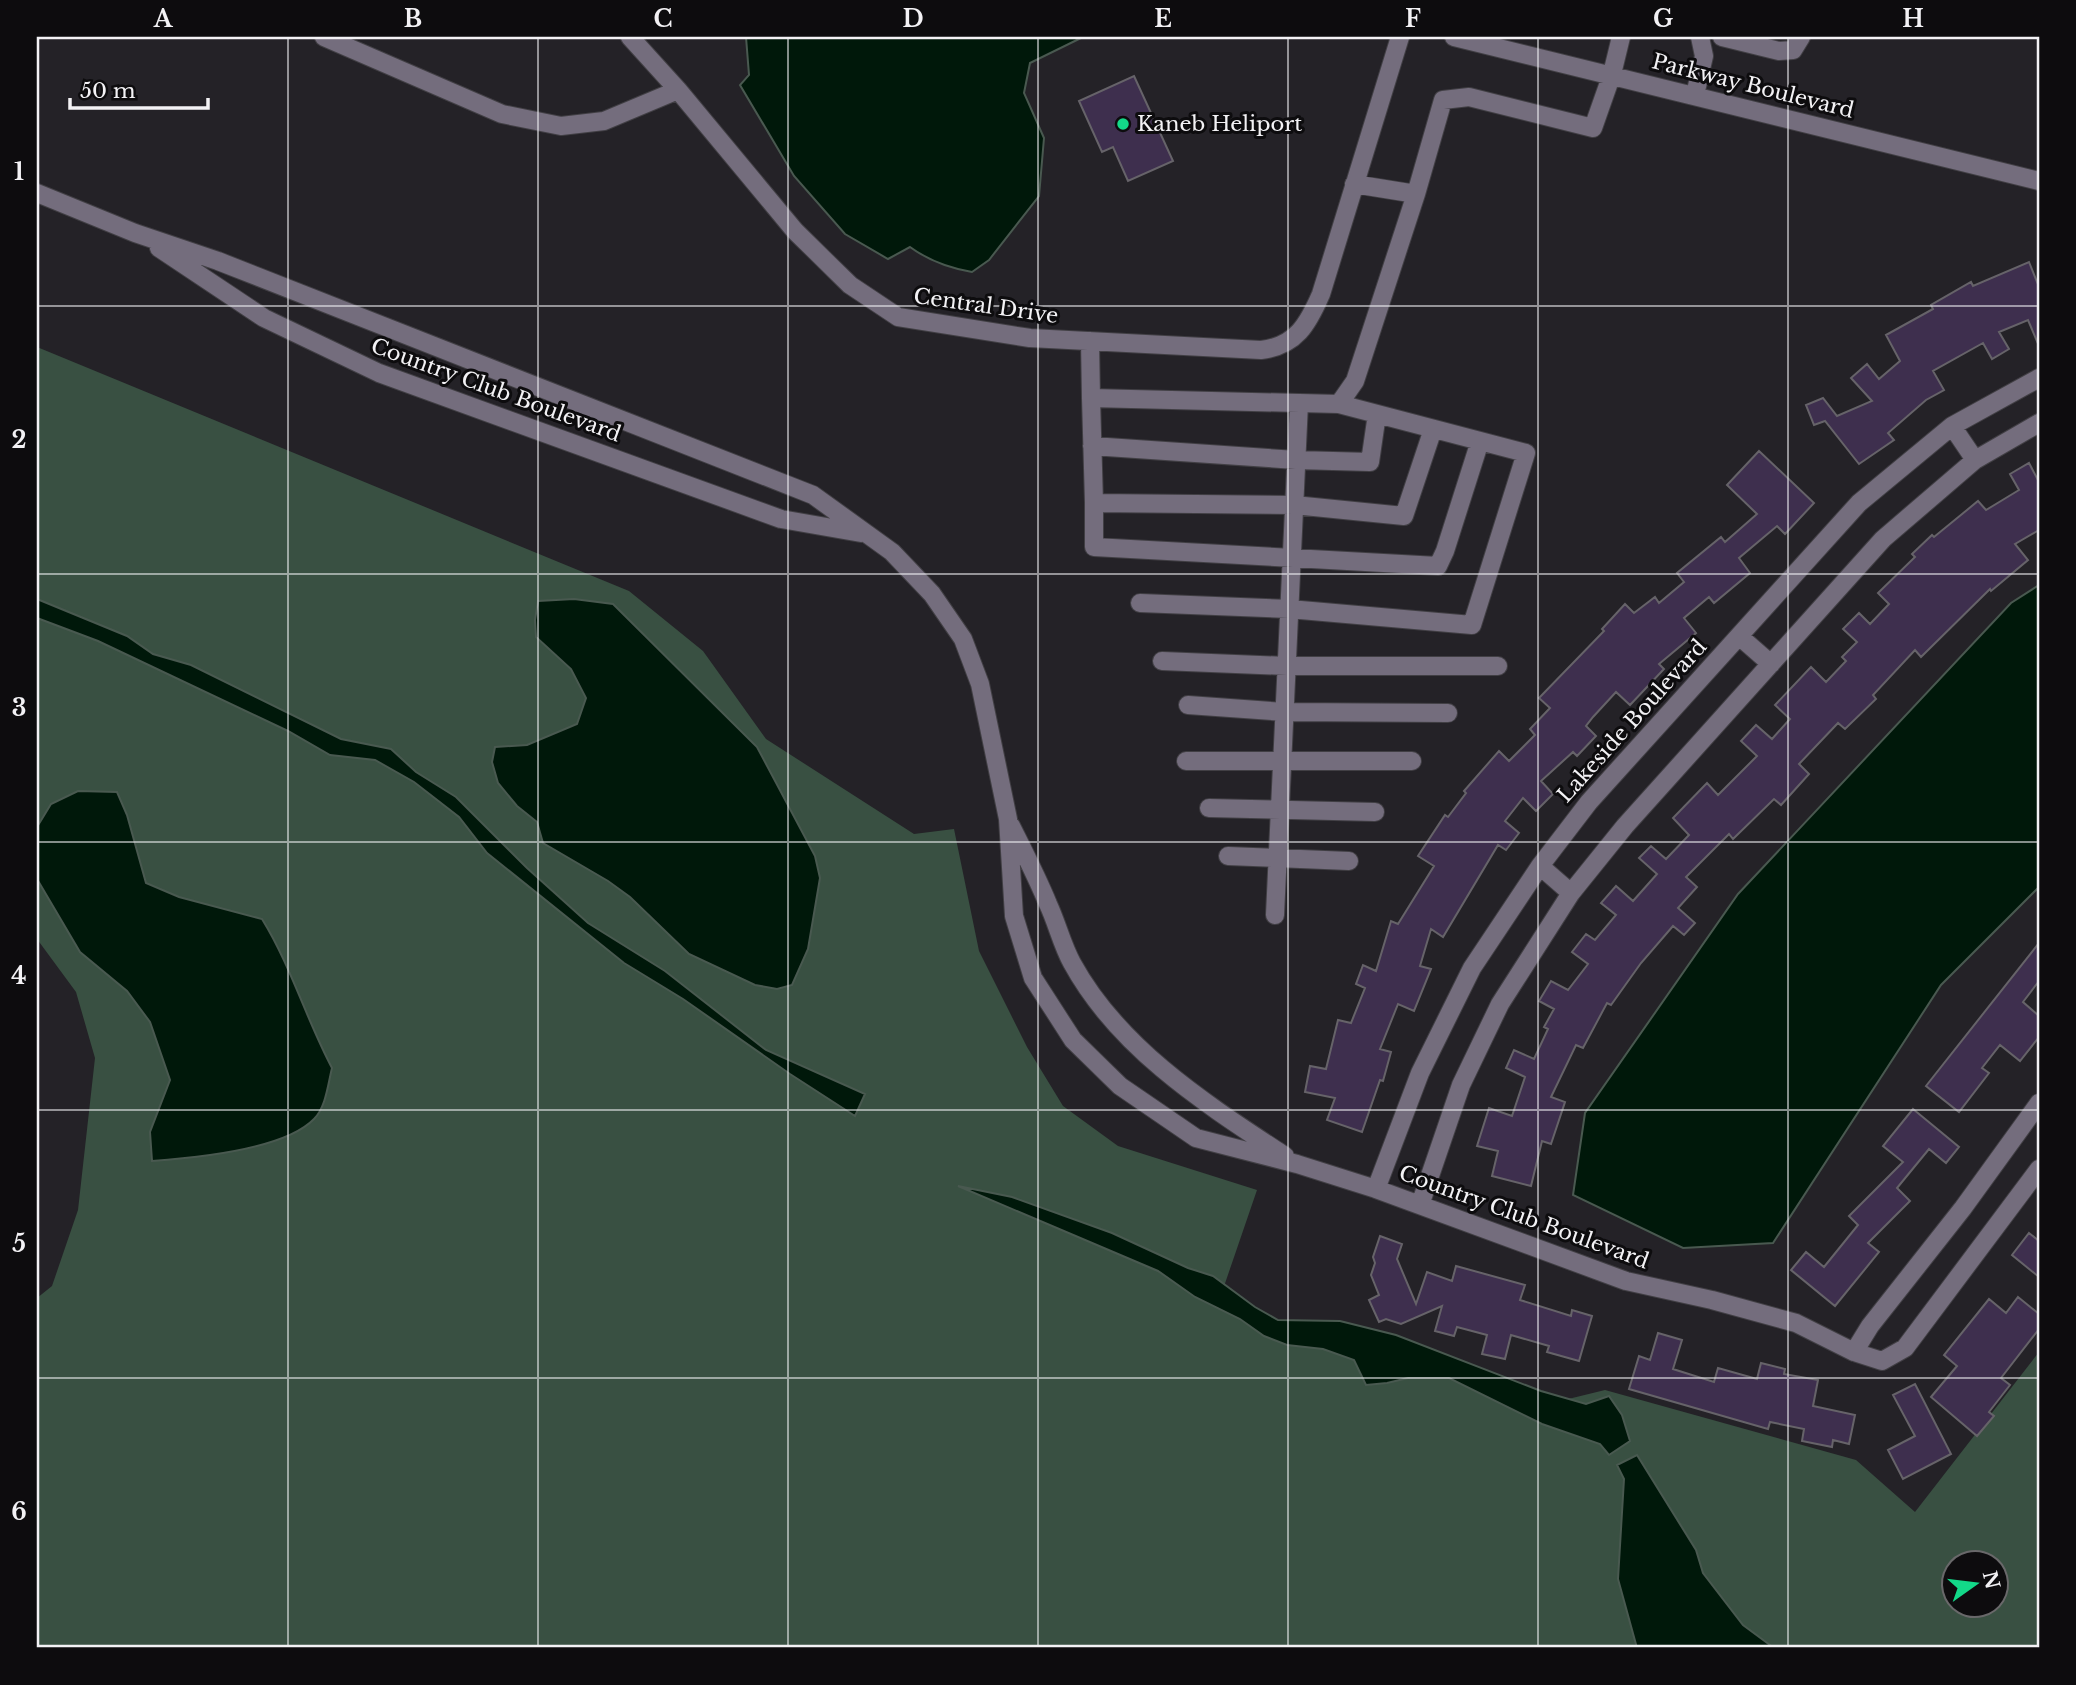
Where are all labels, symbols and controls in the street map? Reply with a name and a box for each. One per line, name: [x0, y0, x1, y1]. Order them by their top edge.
text: A: [153, 5, 174, 33]
text: B: [404, 5, 422, 33]
text: C: [654, 5, 672, 33]
text: D: [902, 5, 924, 33]
text: E: [1154, 5, 1172, 33]
text: F: [1405, 5, 1421, 33]
text: G: [1653, 5, 1673, 33]
text: H: [1902, 5, 1924, 33]
street label: Parkway Boulevard: [1649, 48, 1857, 124]
scale bar: [70, 66, 208, 110]
text: 50 m: [80, 78, 136, 104]
place label: Kaneb Heliport: [1137, 111, 1302, 137]
marker: Kaneb Heliport: [1115, 116, 1131, 132]
text: 1: [14, 158, 24, 186]
street label: Central Drive: [912, 283, 1060, 329]
street label: Country Club Boulevard: [367, 333, 625, 447]
text: 2: [12, 426, 26, 454]
street label: Lakeside Boulevard: [1552, 634, 1712, 808]
text: 3: [12, 694, 26, 722]
text: 4: [11, 962, 27, 990]
street label: Country Club Boulevard: [1395, 1160, 1653, 1274]
text: 5: [12, 1230, 26, 1258]
text: 6: [11, 1498, 27, 1526]
north arrow: [1940, 1548, 2010, 1618]
text: N: [1978, 1569, 2004, 1592]

